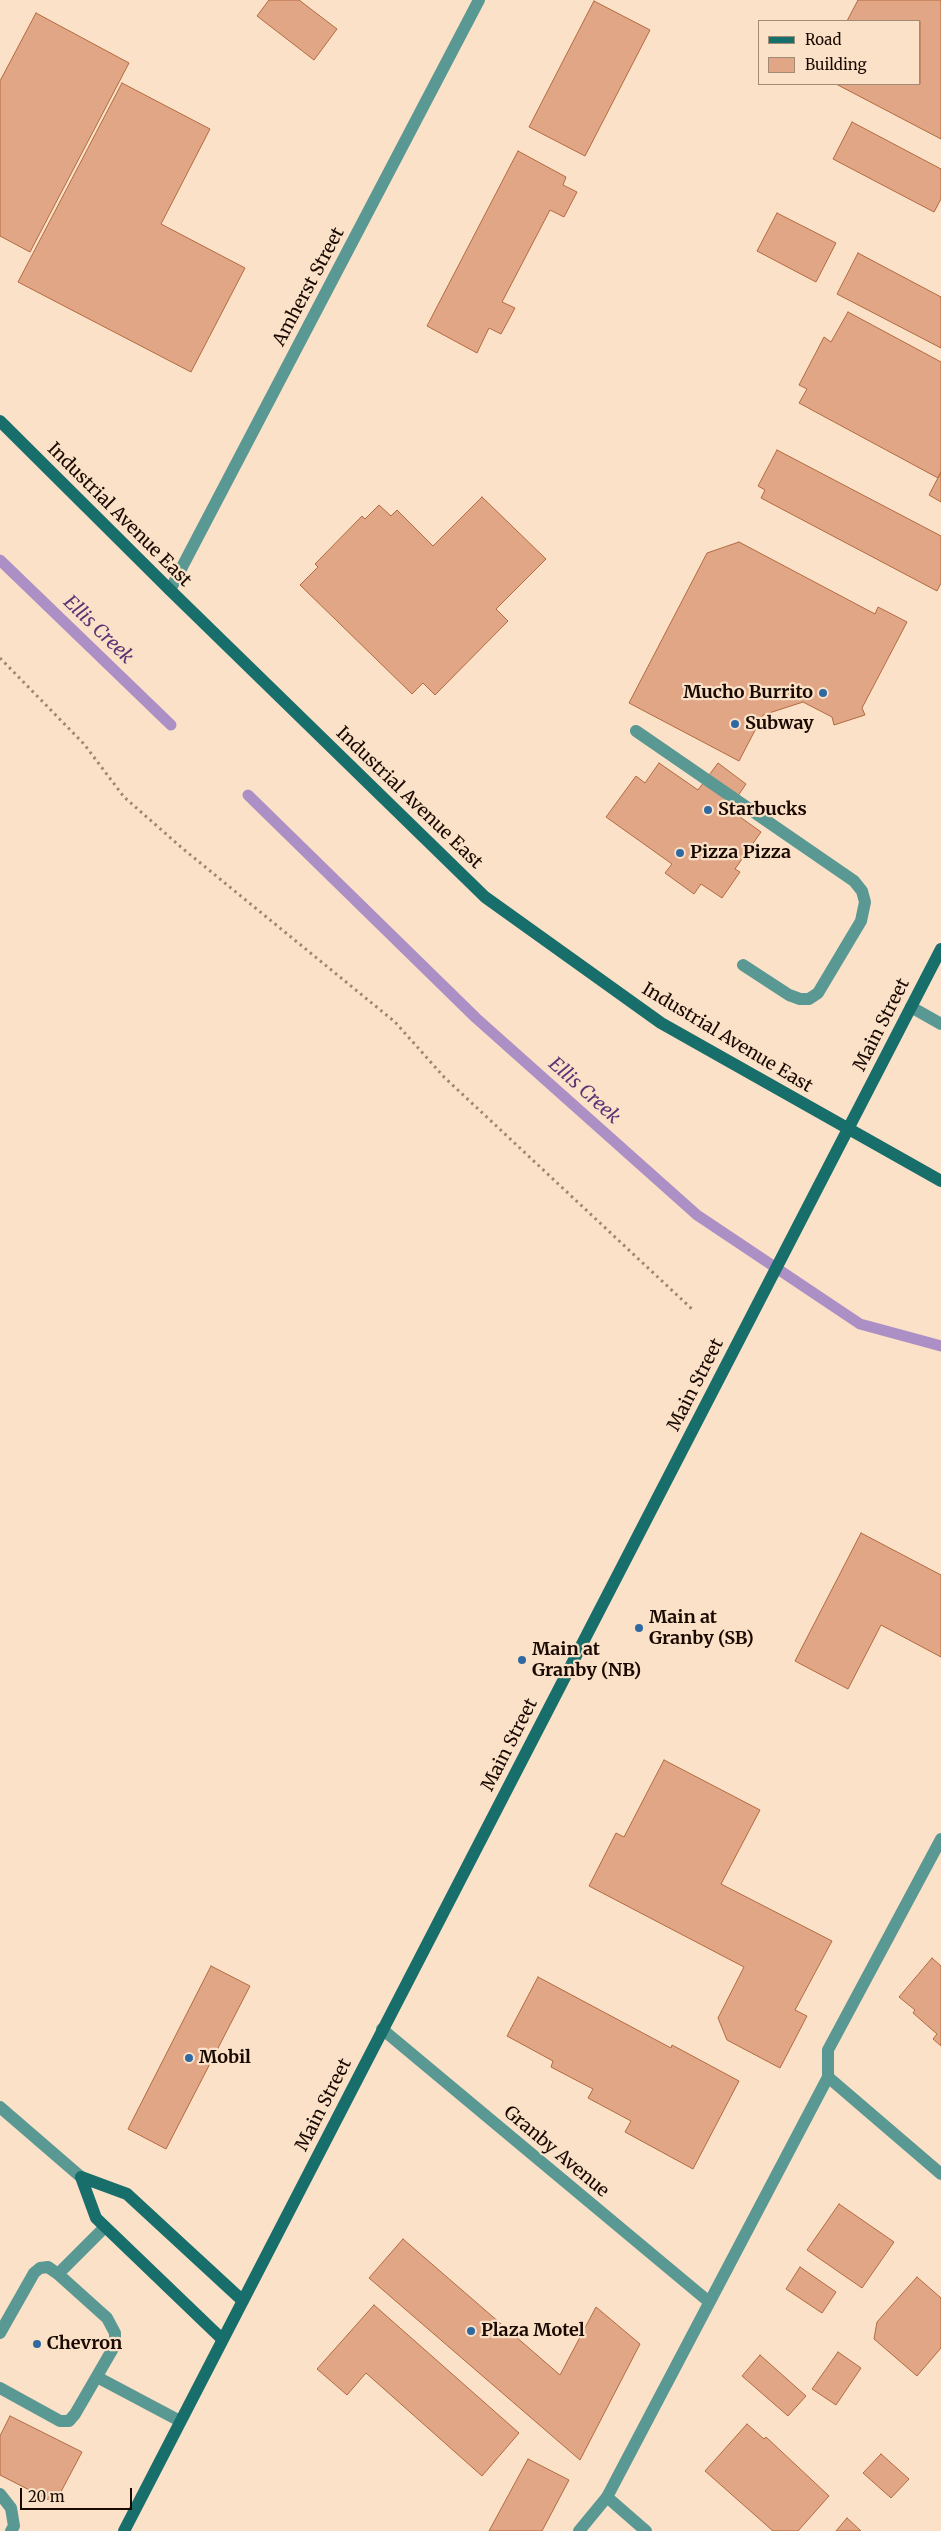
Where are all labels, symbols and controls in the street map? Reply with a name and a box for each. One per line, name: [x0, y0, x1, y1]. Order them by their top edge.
legend: [758, 20, 921, 85]
text: Road: [805, 30, 841, 49]
text: Building: [805, 55, 867, 74]
street label: Amherst Street: [269, 224, 349, 350]
street label: Industrial Avenue East: [42, 438, 196, 592]
water label: Ellis Creek: [58, 591, 138, 669]
place label: Mucho Burrito: [683, 682, 813, 704]
marker: Mucho Burrito: [817, 687, 829, 699]
place label: Subway: [745, 713, 814, 735]
marker: Subway: [729, 718, 741, 730]
street label: Industrial Avenue East: [331, 723, 487, 873]
place label: Starbucks: [718, 799, 807, 821]
marker: Starbucks: [702, 804, 714, 816]
place label: Pizza Pizza: [690, 842, 791, 864]
marker: Pizza Pizza: [674, 847, 686, 859]
street label: Main Street: [849, 975, 915, 1075]
street label: Industrial Avenue East: [638, 979, 816, 1097]
water label: Ellis Creek: [544, 1053, 624, 1129]
street label: Main Street: [663, 1335, 729, 1435]
place label: Main at Granby (SB): [649, 1607, 754, 1650]
marker: Main at Granby (SB): [633, 1622, 645, 1634]
place label: Main at Granby (NB): [532, 1639, 641, 1682]
marker: Main at Granby (NB): [516, 1654, 528, 1666]
street label: Main Street: [477, 1695, 543, 1795]
place label: Mobil: [199, 2047, 251, 2069]
marker: Mobil: [183, 2052, 195, 2064]
street label: Main Street: [291, 2055, 357, 2155]
street label: Granby Avenue: [499, 2102, 613, 2202]
place label: Plaza Motel: [481, 2320, 585, 2342]
marker: Plaza Motel: [465, 2325, 477, 2337]
place label: Chevron: [47, 2333, 122, 2355]
marker: Chevron: [31, 2338, 43, 2350]
scale bar: [22, 2478, 135, 2510]
text: 20 m: [28, 2487, 65, 2506]

